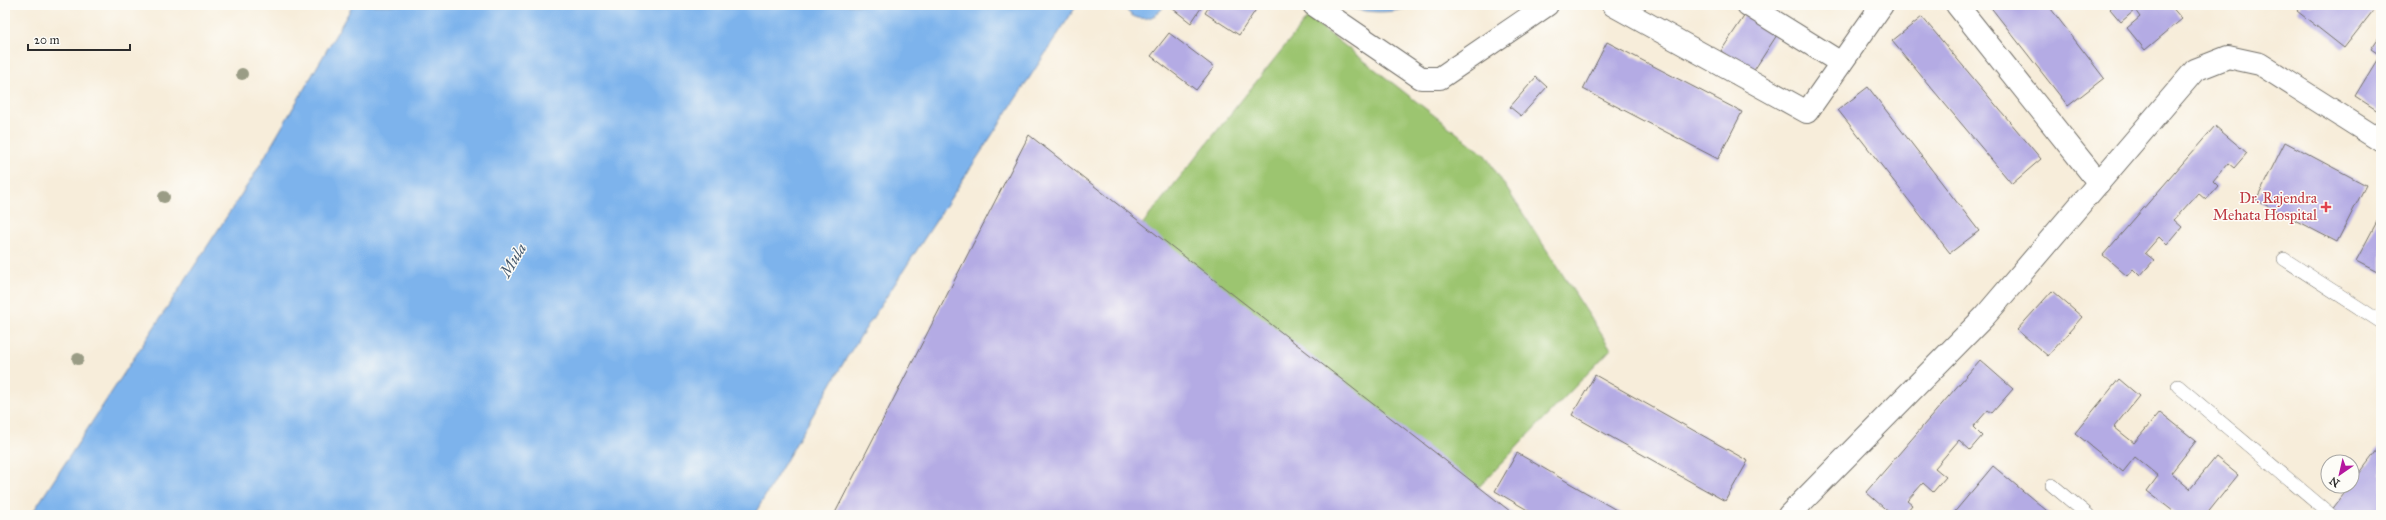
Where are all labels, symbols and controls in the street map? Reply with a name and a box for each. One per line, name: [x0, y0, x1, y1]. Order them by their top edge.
scale bar: [28, 26, 130, 52]
text: 20 m: [34, 33, 60, 47]
place label: Dr. Rajendra Mehata Hospital: [2213, 189, 2318, 224]
marker: Dr. Rajendra Mehata Hospital: [2320, 201, 2332, 213]
water label: Mula: [495, 239, 531, 282]
north arrow: [2320, 454, 2360, 494]
text: N: [2327, 474, 2342, 490]

